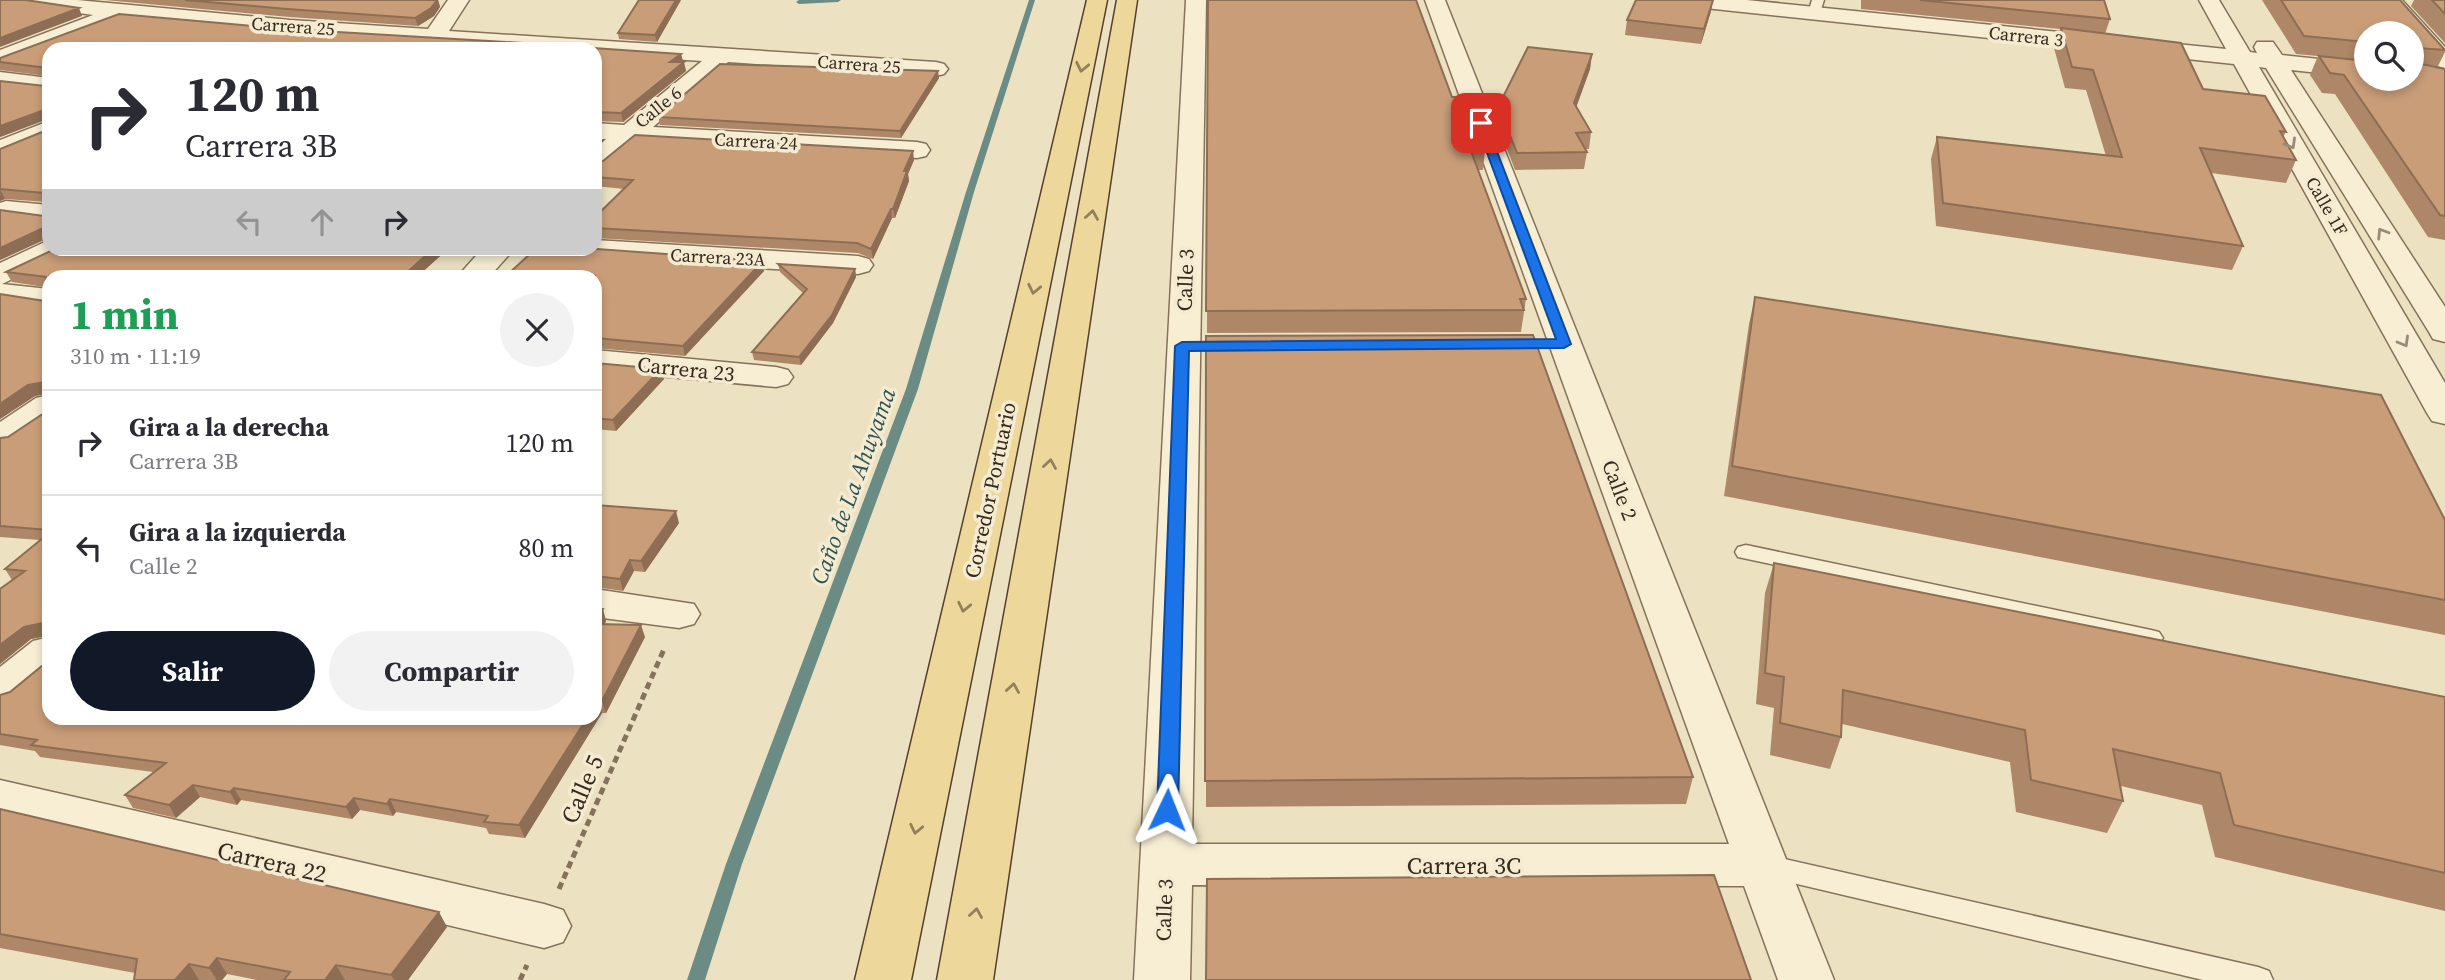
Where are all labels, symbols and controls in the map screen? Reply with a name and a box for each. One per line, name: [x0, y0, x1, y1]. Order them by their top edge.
street label: Carrera 25: [251, 11, 335, 41]
street label: Carrera 3: [1988, 20, 2064, 52]
map controls: [2354, 21, 2424, 91]
button: search: [2354, 21, 2424, 91]
street label: Carrera 25: [817, 49, 901, 79]
text: 120 m: [185, 60, 320, 127]
one-way arrow: [1076, 61, 1090, 73]
icon: right: [70, 70, 161, 161]
street label: Calle 6: [629, 80, 687, 134]
pin: [1451, 93, 1511, 153]
icon: arrive: [1462, 104, 1500, 142]
text: Carrera 3B: [185, 124, 337, 168]
street label: Carrera 24: [714, 126, 798, 156]
one-way arrow: [2283, 137, 2296, 150]
street label: Calle 1F: [2300, 172, 2354, 240]
icon: left: [230, 203, 268, 241]
icon: ahead: [303, 203, 341, 241]
icon: right: [376, 203, 414, 241]
one-way arrow: [1084, 209, 1099, 221]
one-way arrow: [2378, 228, 2391, 241]
street label: Carrera 23A: [670, 242, 766, 272]
street label: Calle 3: [1169, 248, 1201, 312]
one-way arrow: [1027, 283, 1042, 295]
text: 1 min: [70, 285, 179, 343]
button: close: [500, 293, 574, 367]
one-way arrow: [2396, 334, 2409, 347]
text: 310 m · 11:19: [70, 340, 201, 372]
street label: Carrera 23: [636, 349, 736, 389]
water label: Caño de La Ahuyama: [803, 384, 903, 588]
street label: Corredor Portuario: [957, 399, 1023, 581]
text: Gira a la derecha: [129, 409, 329, 445]
icon: right: [70, 424, 108, 462]
text: 120 m: [506, 425, 574, 461]
text: Carrera 3B: [129, 445, 239, 477]
street label: Calle 2: [1595, 456, 1645, 524]
one-way arrow: [1042, 458, 1057, 470]
text: Gira a la izquierda: [129, 514, 346, 550]
icon: left: [70, 529, 108, 567]
text: 80 m: [519, 530, 574, 566]
text: Calle 2: [129, 550, 198, 582]
one-way arrow: [958, 601, 973, 613]
button: Salir: [70, 631, 315, 711]
button: Compartir: [329, 631, 574, 711]
one-way arrow: [1005, 682, 1020, 694]
street label: Calle 5: [553, 750, 611, 828]
position arrow: [1130, 773, 1204, 847]
one-way arrow: [909, 823, 924, 835]
street label: Carrera 22: [214, 833, 330, 891]
street label: Carrera 3C: [1407, 849, 1521, 882]
street label: Calle 3: [1148, 878, 1180, 942]
one-way arrow: [968, 907, 983, 919]

